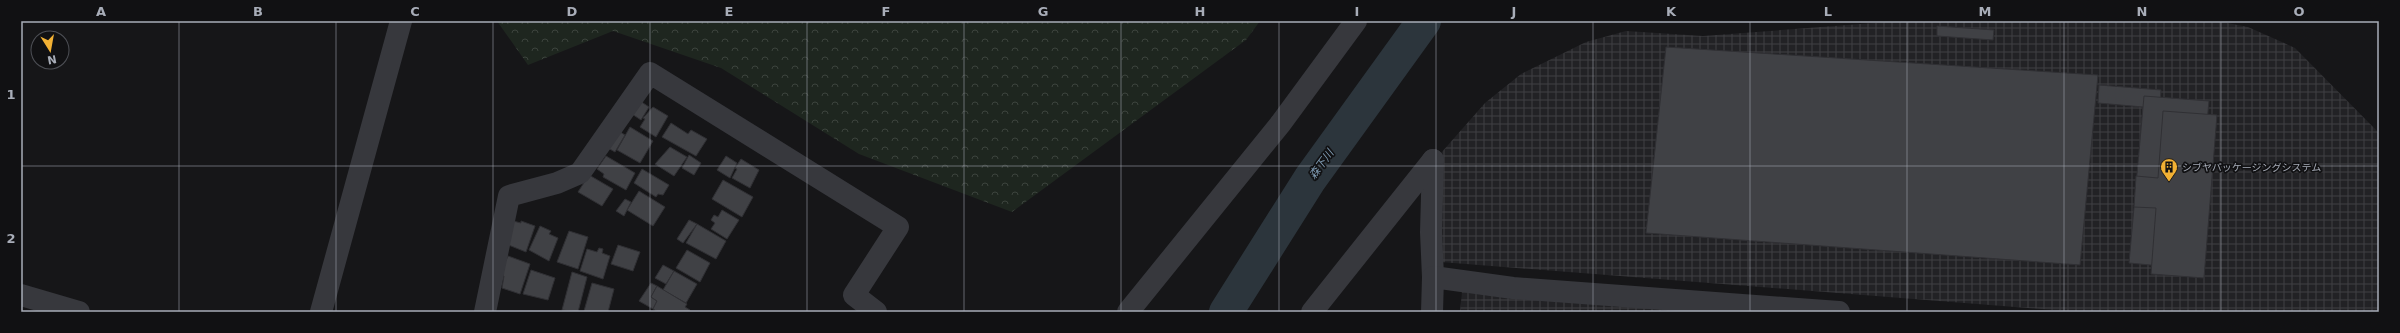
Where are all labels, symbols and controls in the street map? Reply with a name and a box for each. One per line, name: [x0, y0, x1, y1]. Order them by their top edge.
text: A: [96, 4, 106, 19]
text: B: [253, 4, 263, 19]
text: C: [410, 4, 420, 19]
text: D: [567, 4, 578, 19]
text: E: [725, 4, 733, 19]
text: F: [882, 4, 890, 19]
text: G: [1038, 4, 1048, 19]
text: H: [1195, 4, 1205, 19]
text: I: [1355, 4, 1359, 19]
text: J: [1511, 4, 1516, 19]
text: K: [1666, 4, 1677, 19]
text: L: [1824, 4, 1832, 19]
text: M: [1979, 4, 1991, 19]
text: N: [2137, 4, 2147, 19]
text: O: [2293, 4, 2305, 19]
north arrow: [30, 30, 70, 70]
text: N: [46, 52, 58, 67]
text: 1: [6, 87, 16, 102]
water label: 森下川: [1306, 146, 1337, 181]
building icon: シブヤパッケージングシステム: [2159, 157, 2179, 182]
place label: シブヤパッケージングシステム: [2182, 162, 2321, 173]
text: 2: [6, 231, 16, 246]

